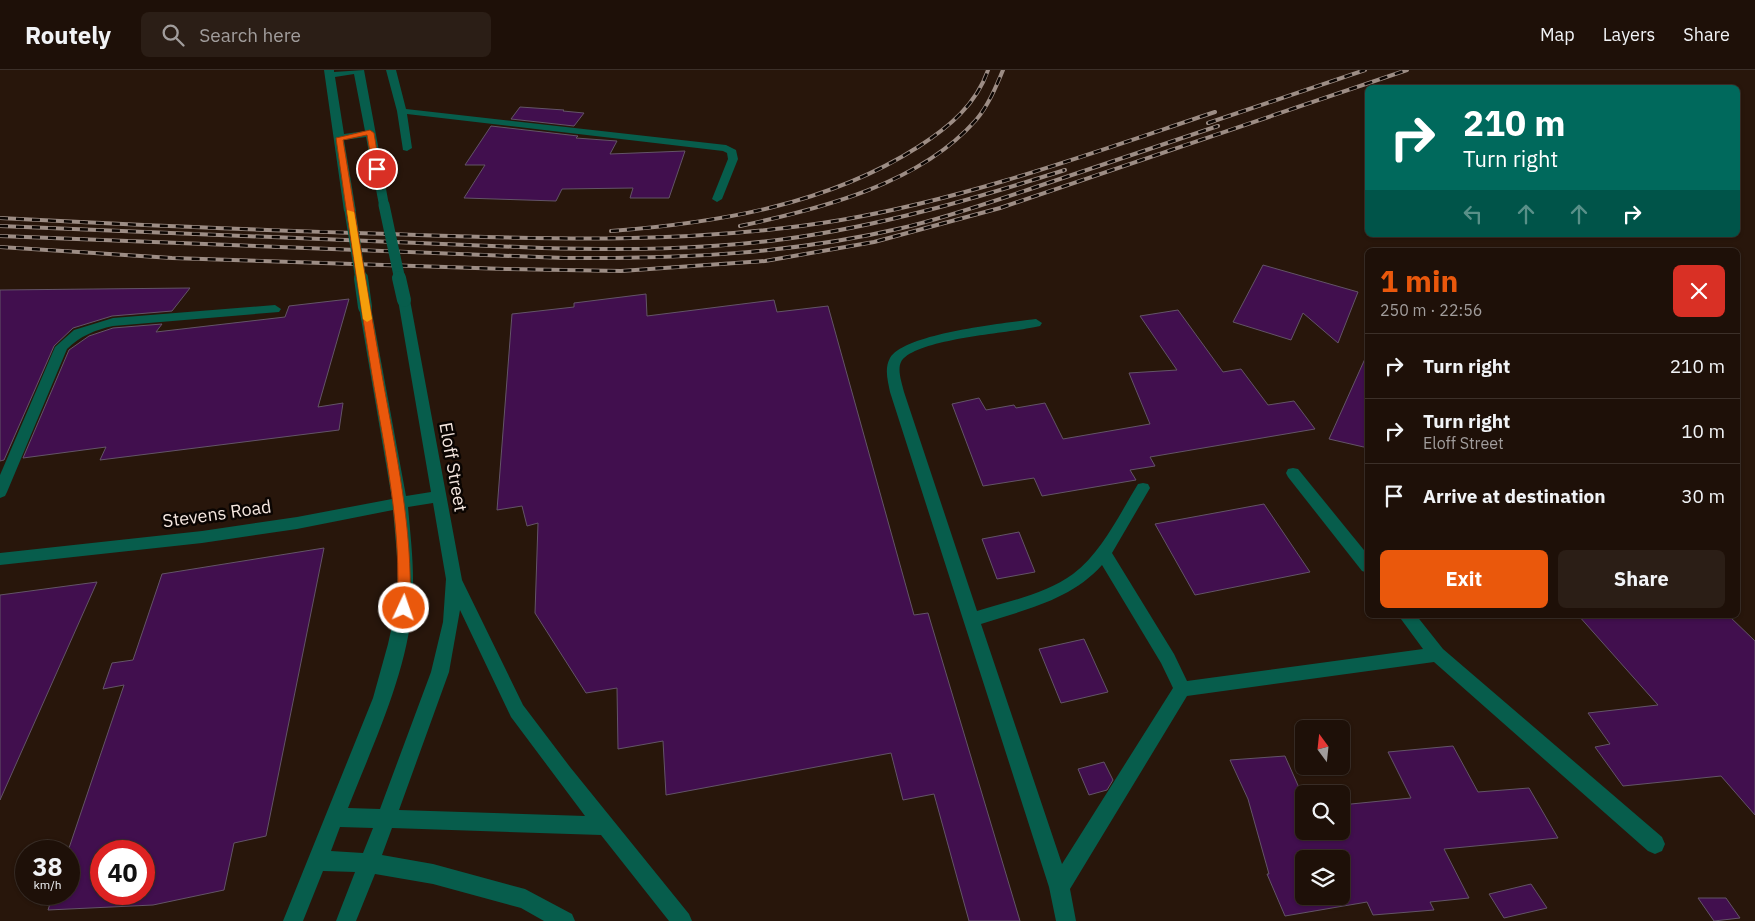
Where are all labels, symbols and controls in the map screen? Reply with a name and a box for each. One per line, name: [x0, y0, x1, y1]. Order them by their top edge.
search box: [141, 12, 491, 57]
text: Routely: [25, 19, 111, 51]
icon: search: [159, 21, 187, 49]
text: Search here: [199, 23, 301, 47]
text: Map: [1540, 23, 1575, 46]
text: Layers: [1603, 23, 1655, 46]
text: Share: [1683, 23, 1730, 46]
text: 210 m: [1463, 100, 1566, 146]
icon: right: [1380, 105, 1445, 170]
text: Turn right: [1463, 144, 1558, 173]
pin: [356, 148, 398, 190]
icon: arrive: [363, 155, 391, 183]
icon: left: [1459, 200, 1487, 228]
icon: ahead: [1512, 200, 1540, 228]
icon: ahead: [1565, 200, 1593, 228]
icon: right: [1618, 200, 1646, 228]
text: 1 min: [1380, 261, 1458, 300]
button: close: [1673, 265, 1725, 317]
text: 250 m · 22:56: [1380, 300, 1482, 320]
icon: right: [1380, 352, 1408, 380]
text: Turn right: [1423, 354, 1510, 378]
text: 210 m: [1670, 354, 1725, 378]
text: Turn right: [1423, 409, 1510, 433]
icon: right: [1380, 417, 1408, 445]
text: 10 m: [1681, 419, 1725, 443]
street label: Eloff Street: [434, 420, 473, 514]
text: Eloff Street: [1423, 433, 1504, 453]
icon: arrive: [1380, 482, 1408, 510]
text: Arrive at destination: [1423, 484, 1606, 508]
text: 30 m: [1681, 484, 1725, 508]
street label: Stevens Road: [161, 494, 273, 533]
button: Exit: [1380, 550, 1548, 608]
button: Share: [1558, 550, 1725, 608]
position arrow: [377, 581, 429, 633]
north arrow: [1295, 720, 1350, 775]
map controls: [1295, 720, 1350, 905]
button: search: [1295, 785, 1350, 840]
speed limit sign: 40: [90, 840, 155, 905]
text: 38: [32, 850, 63, 883]
button: layers: [1295, 850, 1350, 905]
text: km/h: [33, 877, 62, 892]

